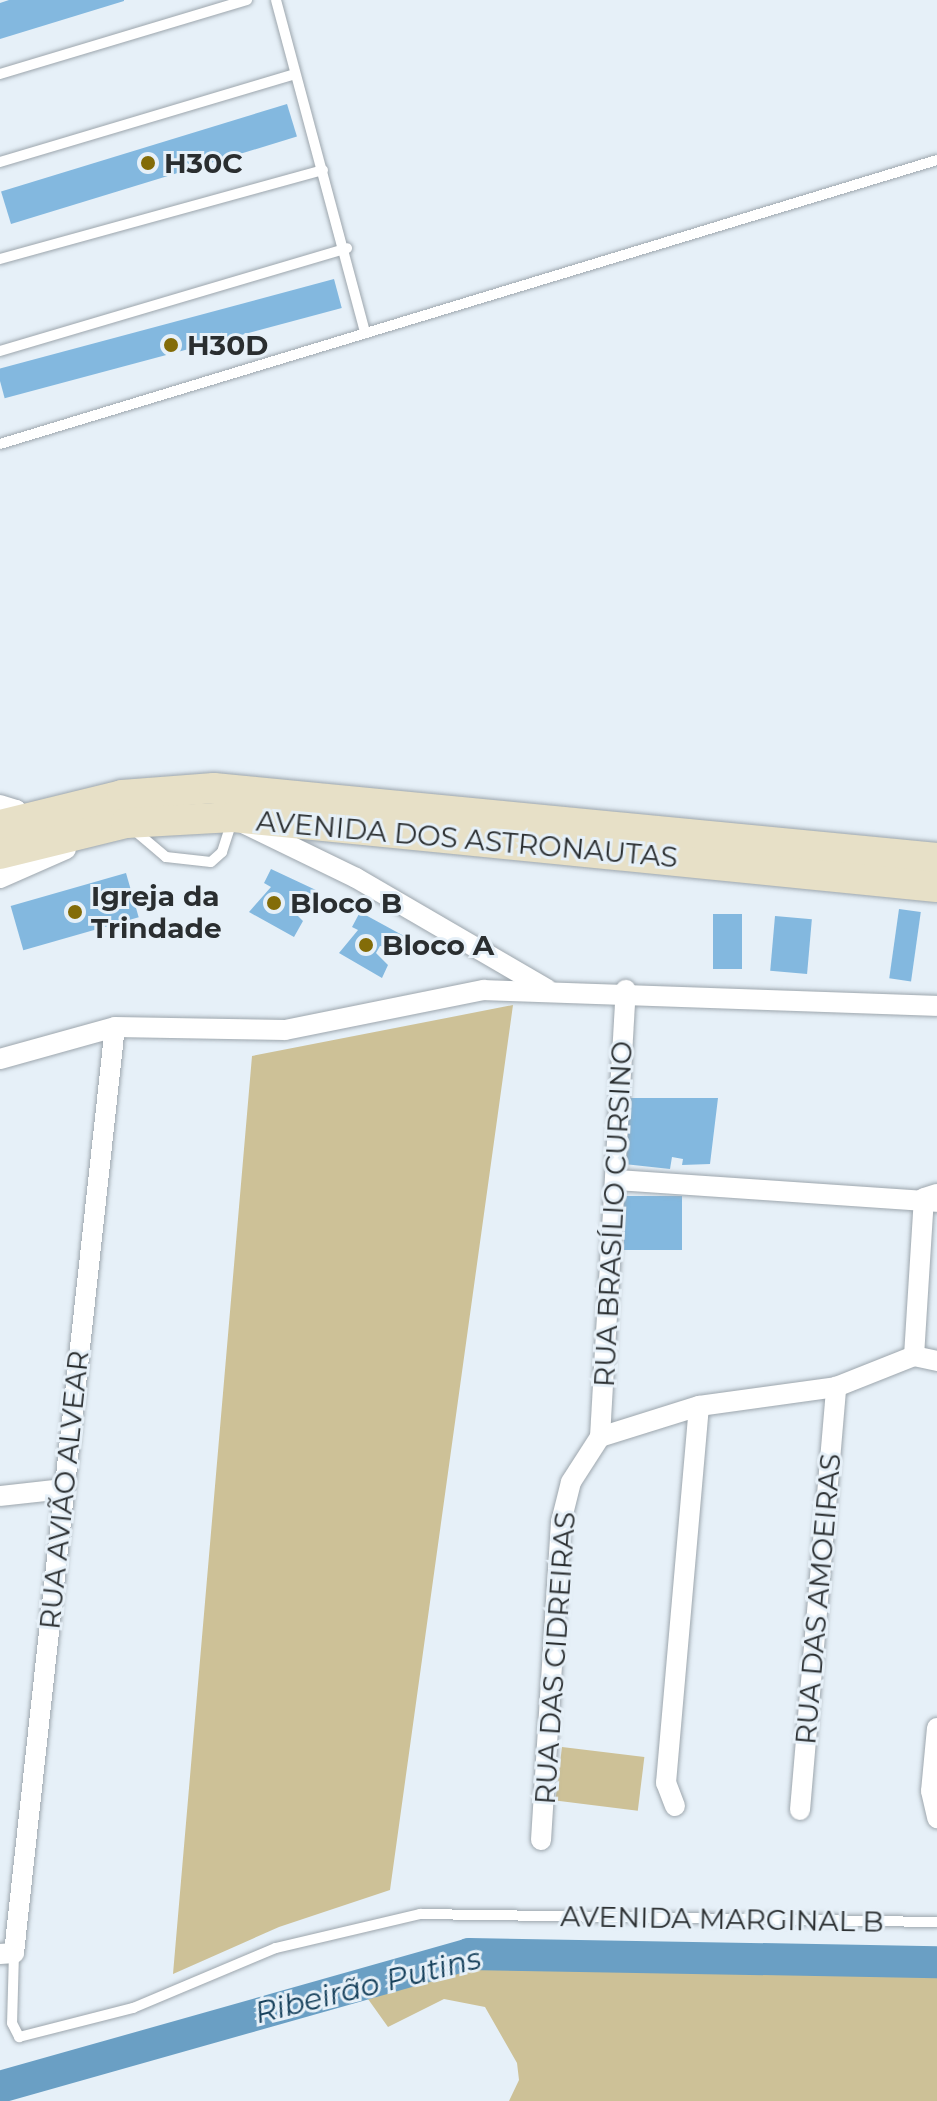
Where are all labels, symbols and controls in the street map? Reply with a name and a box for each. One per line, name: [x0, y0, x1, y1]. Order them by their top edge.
place label: H30C: [164, 146, 242, 180]
marker: H30C: [139, 154, 157, 172]
place label: H30D: [187, 328, 268, 362]
marker: H30D: [162, 336, 180, 354]
street label: AVENIDA DOS ASTRONAUTAS: [255, 804, 679, 874]
place label: Igreja da Trindade: [91, 879, 222, 945]
place label: Bloco B: [290, 886, 402, 920]
marker: Bloco B: [265, 894, 283, 912]
marker: Igreja da Trindade: [66, 903, 84, 921]
place label: Bloco A: [382, 928, 494, 962]
marker: Bloco A: [357, 936, 375, 954]
street label: RUA BRASÍLIO CURSINO: [587, 1040, 639, 1388]
street label: RUA AVIÃO ALVEAR: [33, 1349, 95, 1631]
street label: RUA DAS AMOEIRAS: [789, 1452, 847, 1746]
street label: RUA DAS CIDREIRAS: [528, 1511, 582, 1805]
street label: AVENIDA MARGINAL B: [560, 1899, 884, 1939]
water label: Ribeirão Putins: [251, 1940, 485, 2032]

